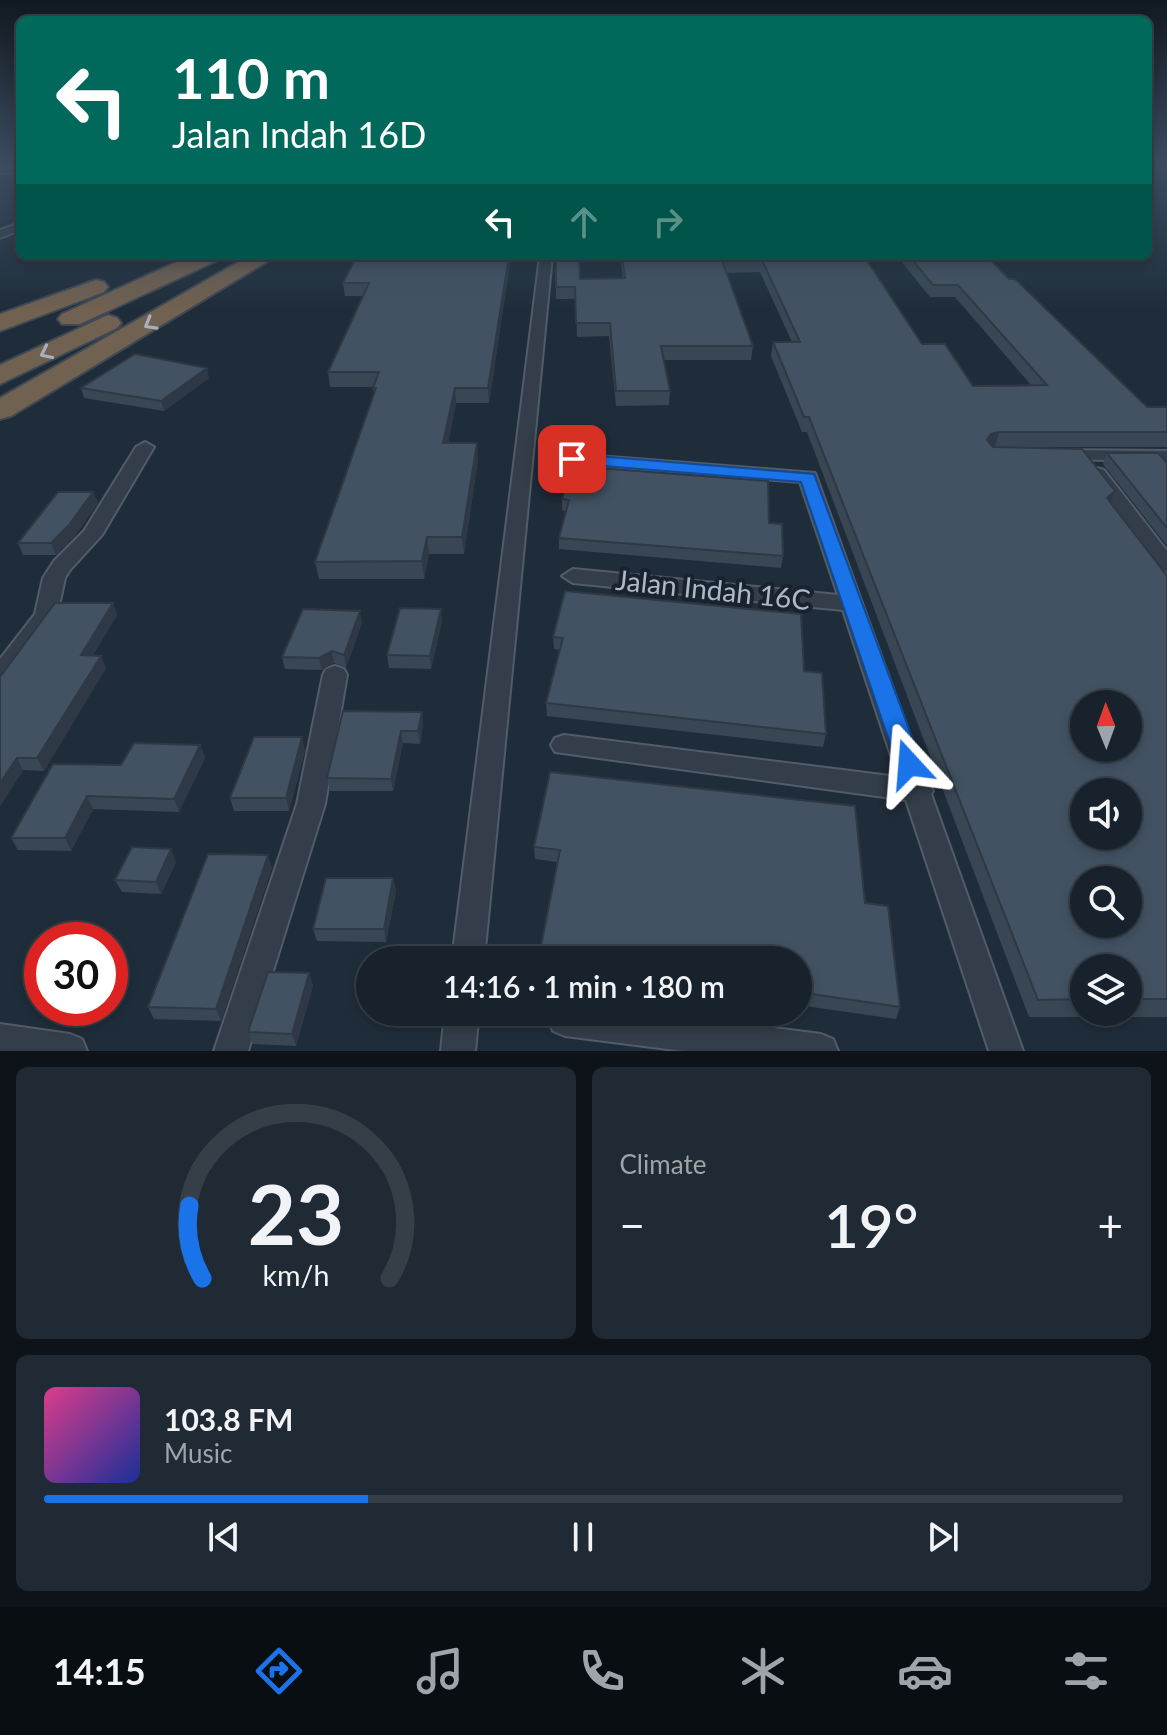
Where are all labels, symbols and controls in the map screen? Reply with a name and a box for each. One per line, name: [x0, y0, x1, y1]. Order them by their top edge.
text: 110 m: [172, 44, 330, 111]
icon: left: [40, 48, 144, 152]
text: Jalan Indah 16D: [172, 112, 426, 156]
icon: left: [478, 200, 522, 244]
icon: ahead: [562, 200, 606, 244]
icon: right: [646, 200, 690, 244]
one-way arrow: [144, 314, 159, 330]
one-way arrow: [40, 343, 55, 359]
pin: [538, 425, 606, 493]
icon: arrive: [550, 437, 594, 481]
street label: Jalan Indah 16C: [614, 562, 812, 616]
north arrow: [1070, 690, 1142, 762]
map controls: [1070, 690, 1142, 1026]
position arrow: [867, 722, 951, 806]
button: sound: [1070, 778, 1142, 850]
button: search: [1070, 866, 1142, 938]
speed limit sign: 30: [24, 922, 128, 1026]
button: layers: [1070, 954, 1142, 1026]
text: 14:16 · 1 min · 180 m: [443, 968, 725, 1004]
text: Climate: [620, 1148, 706, 1180]
text: 23: [248, 1163, 344, 1263]
text: 19°: [824, 1189, 919, 1261]
text: −: [620, 1199, 645, 1251]
text: +: [1097, 1199, 1123, 1251]
text: km/h: [262, 1258, 329, 1292]
text: 103.8 FM: [164, 1401, 293, 1437]
text: Music: [164, 1437, 232, 1469]
icon: previous: [202, 1515, 246, 1559]
icon: pause: [561, 1515, 605, 1559]
icon: next: [921, 1515, 965, 1559]
icon: directions: [251, 1643, 307, 1699]
icon: music: [412, 1643, 468, 1699]
icon: phone: [574, 1643, 630, 1699]
icon: climate: [735, 1643, 791, 1699]
icon: car: [897, 1643, 953, 1699]
icon: filters: [1058, 1643, 1114, 1699]
text: 14:15: [53, 1649, 146, 1693]

